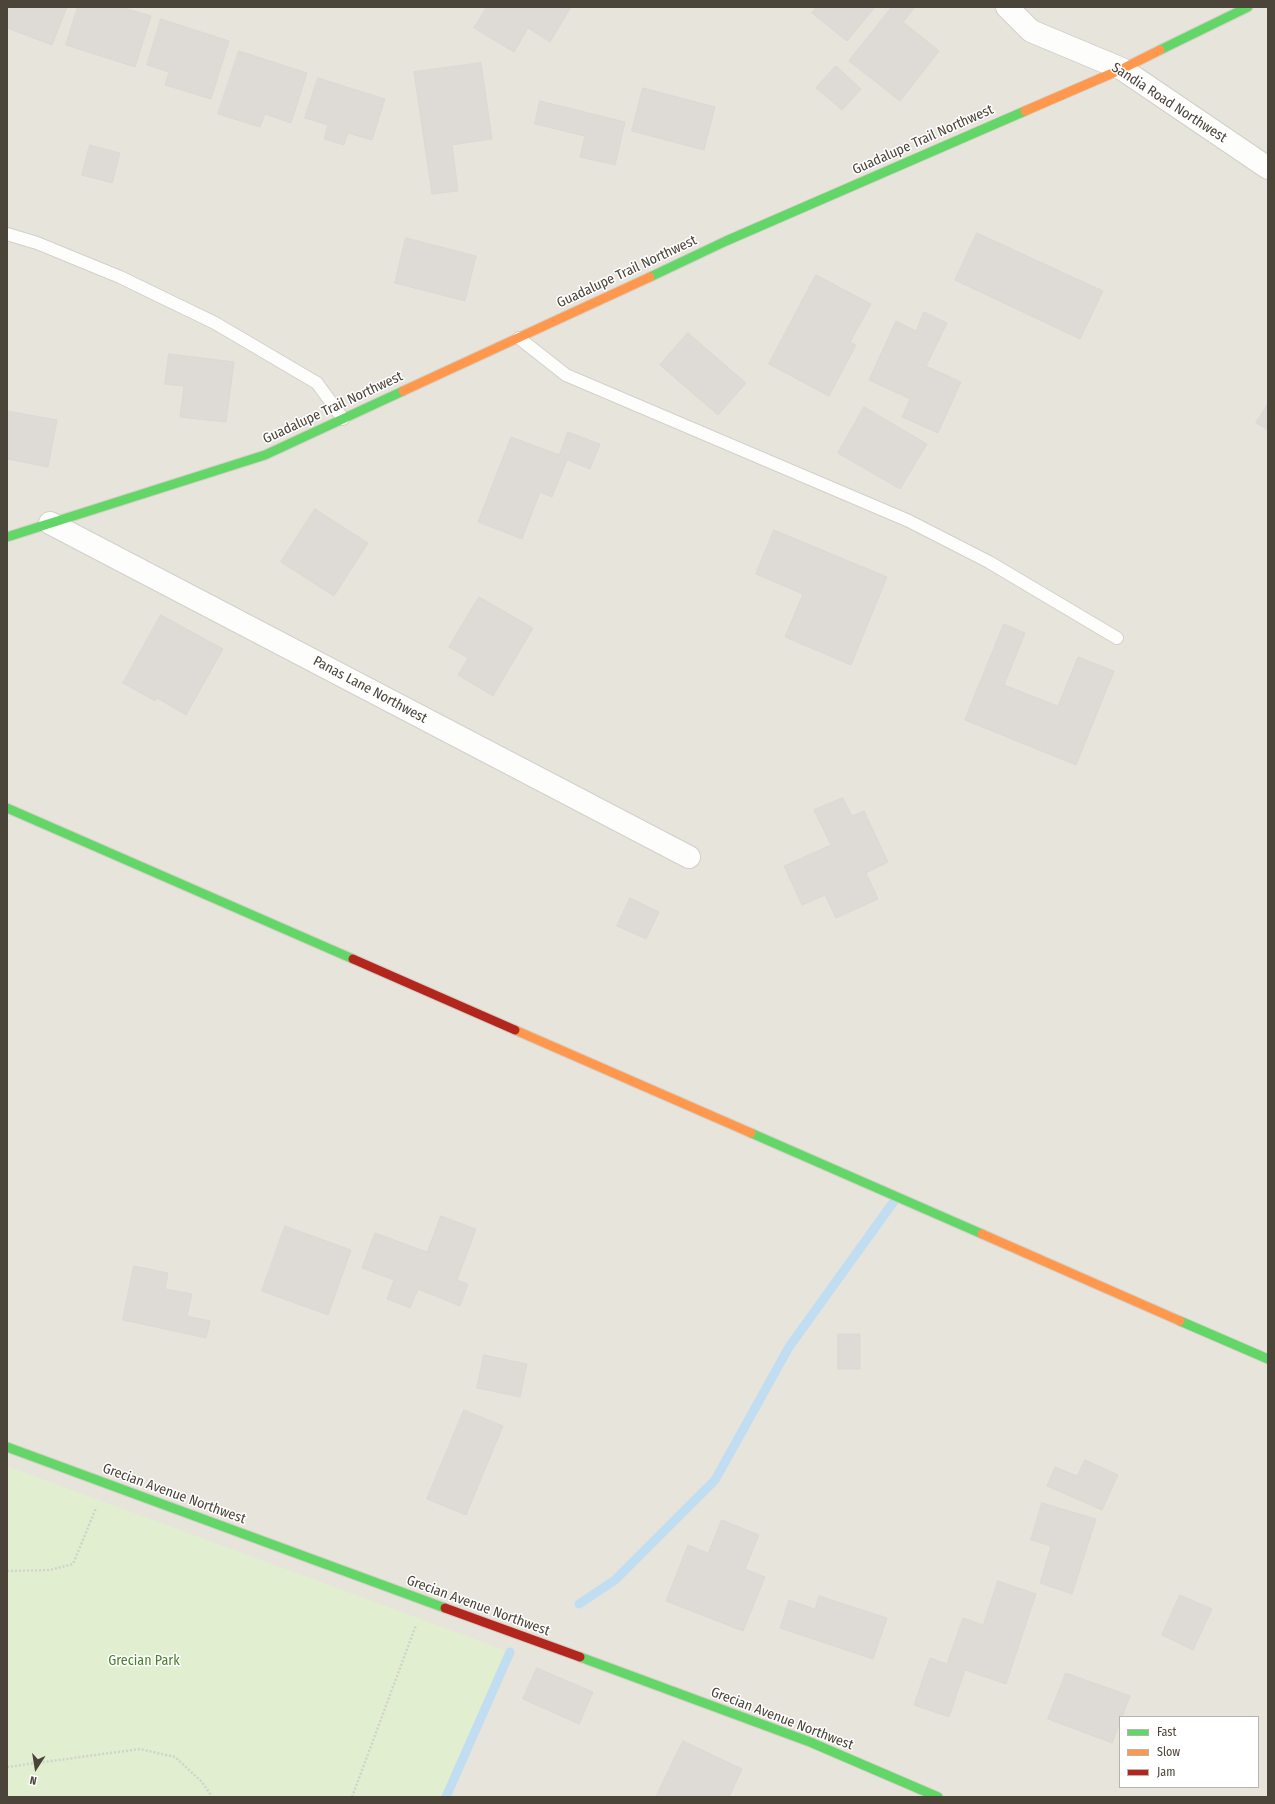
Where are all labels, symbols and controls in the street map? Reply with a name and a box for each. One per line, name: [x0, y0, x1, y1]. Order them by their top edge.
street label: Sandia Road Northwest: [1108, 59, 1230, 147]
street label: Guadalupe Trail Northwest: [850, 101, 996, 179]
street label: Guadalupe Trail Northwest: [554, 232, 700, 312]
street label: Guadalupe Trail Northwest: [260, 368, 406, 448]
street label: Panas Lane Northwest: [310, 653, 430, 727]
street label: Grecian Avenue Northwest: [100, 1460, 248, 1528]
street label: Grecian Avenue Northwest: [404, 1572, 552, 1640]
park label: Grecian Park: [108, 1653, 180, 1669]
street label: Grecian Avenue Northwest: [708, 1684, 856, 1754]
legend: [1119, 1716, 1259, 1788]
text: Fast: [1157, 1725, 1176, 1739]
text: Slow: [1157, 1745, 1180, 1759]
north arrow: [16, 1748, 56, 1788]
text: Jam: [1157, 1765, 1175, 1779]
text: N: [29, 1773, 38, 1787]

